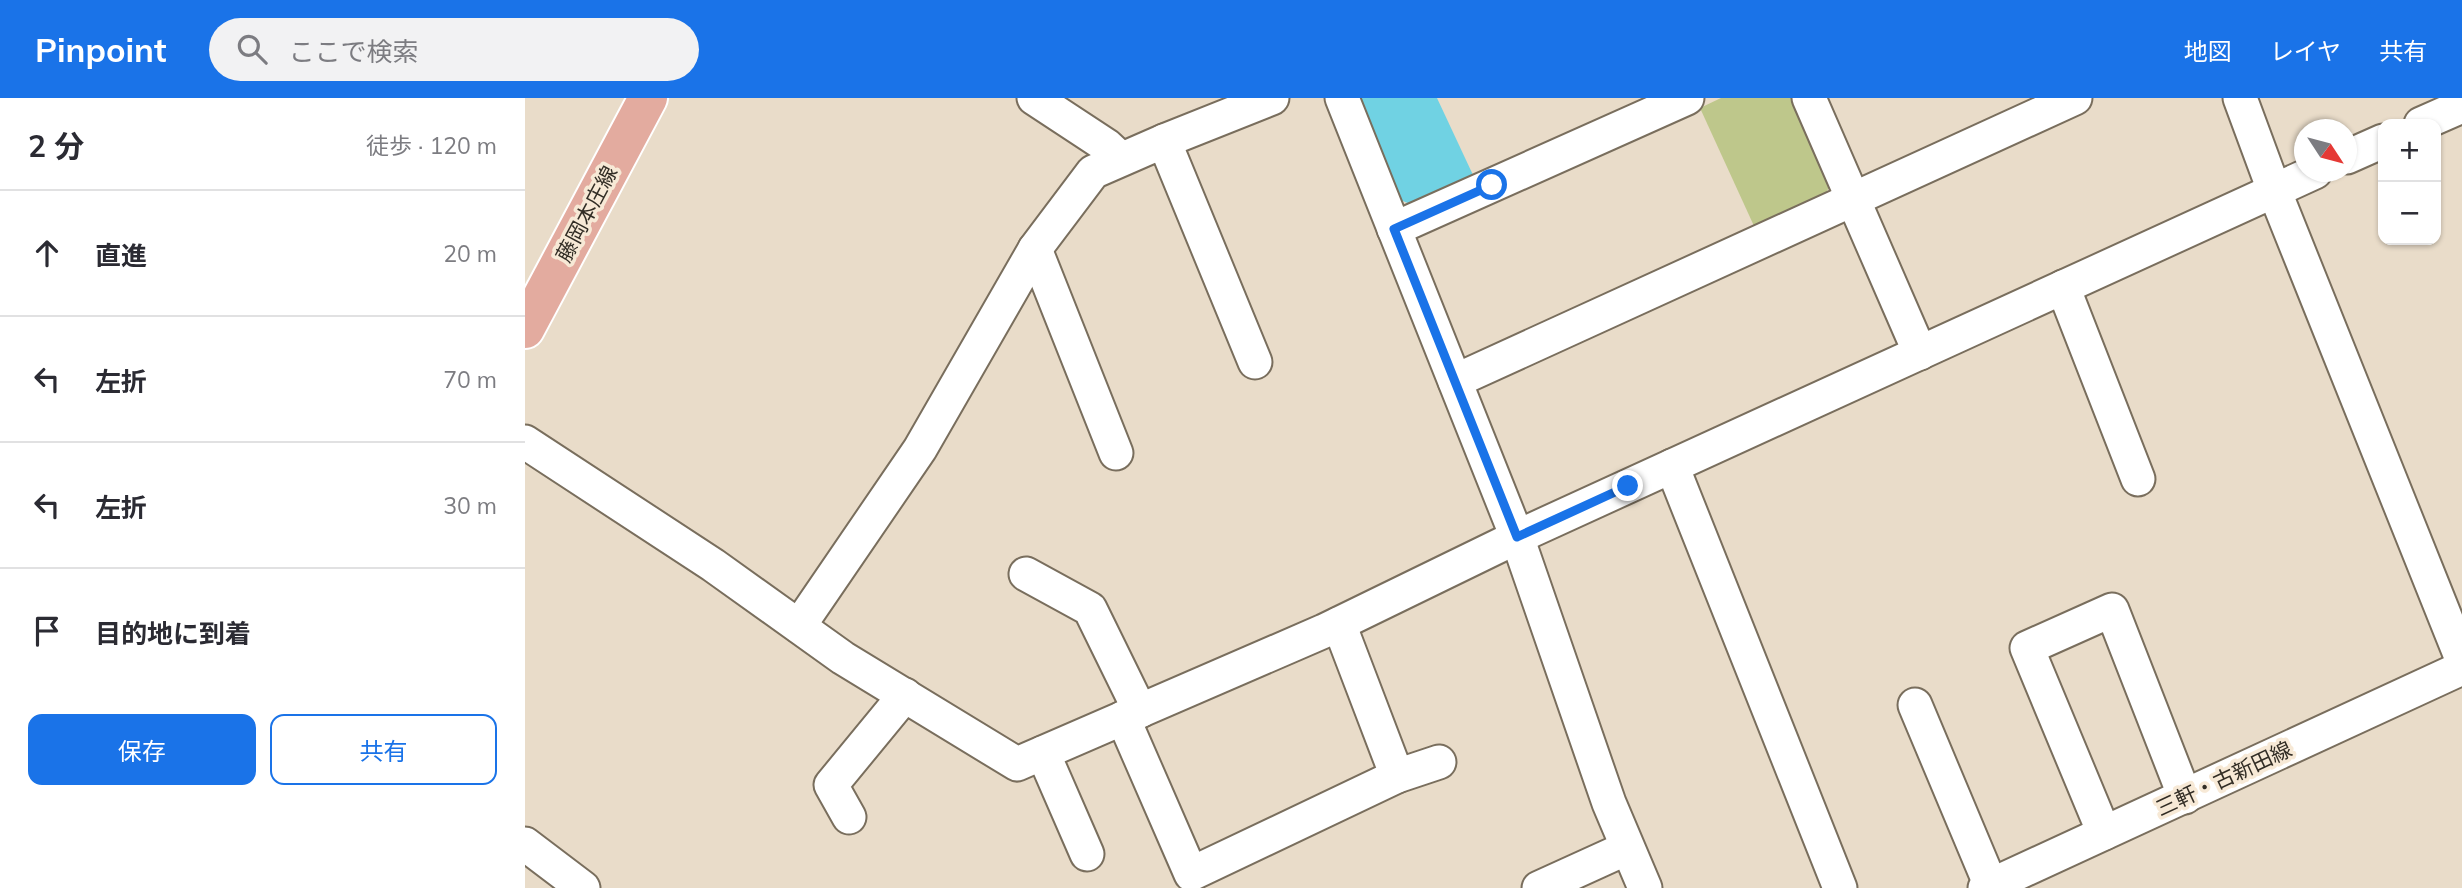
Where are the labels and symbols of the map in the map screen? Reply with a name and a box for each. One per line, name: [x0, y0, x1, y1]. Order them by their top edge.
north arrow: [2294, 119, 2357, 182]
street label: 藤岡本庄線: [550, 161, 622, 266]
route start: [1476, 169, 1507, 200]
route end: [1612, 470, 1643, 501]
street label: 三軒・古新田線: [2151, 735, 2296, 821]

